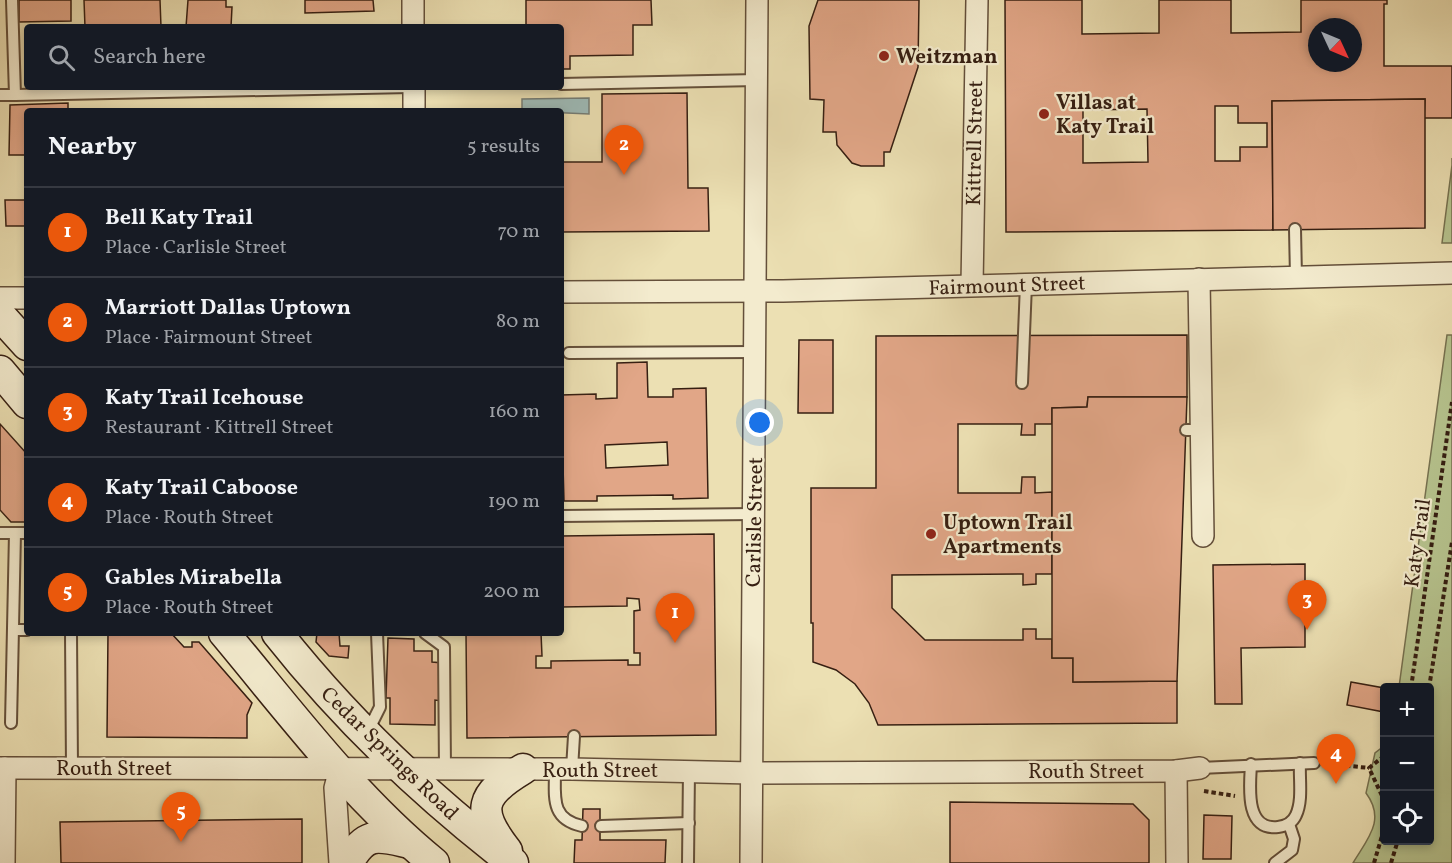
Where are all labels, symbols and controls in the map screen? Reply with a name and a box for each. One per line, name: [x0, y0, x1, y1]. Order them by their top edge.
north arrow: [1308, 18, 1362, 72]
search box: [24, 24, 564, 90]
icon: search: [45, 41, 78, 74]
text: Search here: [93, 42, 206, 73]
place label: Weitzman: [896, 43, 998, 72]
marker: Weitzman: [877, 49, 891, 63]
street label: Kittrell Street: [960, 80, 991, 206]
place label: Villas at Katy Trail: [1056, 89, 1154, 142]
marker: Villas at Katy Trail: [1037, 107, 1051, 121]
pin: 2: [604, 126, 644, 175]
text: Nearby: [48, 129, 137, 165]
text: 5 results: [467, 133, 540, 161]
text: Bell Katy Trail: [105, 203, 253, 234]
text: 1: [63, 218, 72, 246]
text: 70 m: [497, 218, 540, 246]
text: Place · Carlisle Street: [105, 234, 287, 262]
street label: Fairmount Street: [928, 269, 1086, 304]
text: Marriott Dallas Uptown: [105, 293, 351, 324]
text: 2: [62, 308, 73, 336]
text: 80 m: [496, 308, 540, 336]
text: Place · Fairmount Street: [105, 324, 312, 352]
text: Katy Trail Icehouse: [105, 383, 303, 414]
text: 3: [62, 398, 73, 426]
text: 160 m: [488, 398, 540, 426]
your location: [745, 408, 774, 437]
text: Restaurant · Kittrell Street: [105, 414, 333, 442]
street label: Carlisle Street: [740, 457, 771, 587]
text: Katy Trail Caboose: [105, 473, 298, 504]
text: 4: [61, 488, 74, 516]
text: 190 m: [488, 488, 540, 516]
street label: Katy Trail: [1398, 497, 1439, 589]
text: Place · Routh Street: [105, 504, 273, 532]
place label: Uptown Trail Apartments: [943, 509, 1073, 562]
marker: Uptown Trail Apartments: [924, 527, 938, 541]
text: Gables Mirabella: [105, 563, 282, 594]
text: 5: [63, 578, 72, 606]
text: 200 m: [483, 578, 540, 606]
pin: 3: [1288, 580, 1326, 630]
text: Place · Routh Street: [105, 594, 273, 622]
pin: 1: [656, 594, 694, 643]
street label: Cedar Springs Road: [314, 681, 464, 828]
map controls: [1380, 683, 1434, 845]
button: +: [1380, 683, 1434, 737]
pin: 4: [1316, 734, 1356, 784]
button: −: [1380, 737, 1434, 791]
street label: Routh Street: [56, 755, 172, 784]
street label: Routh Street: [542, 757, 658, 786]
street label: Routh Street: [1028, 758, 1144, 787]
button: locate: [1380, 791, 1434, 845]
pin: 5: [162, 792, 201, 842]

